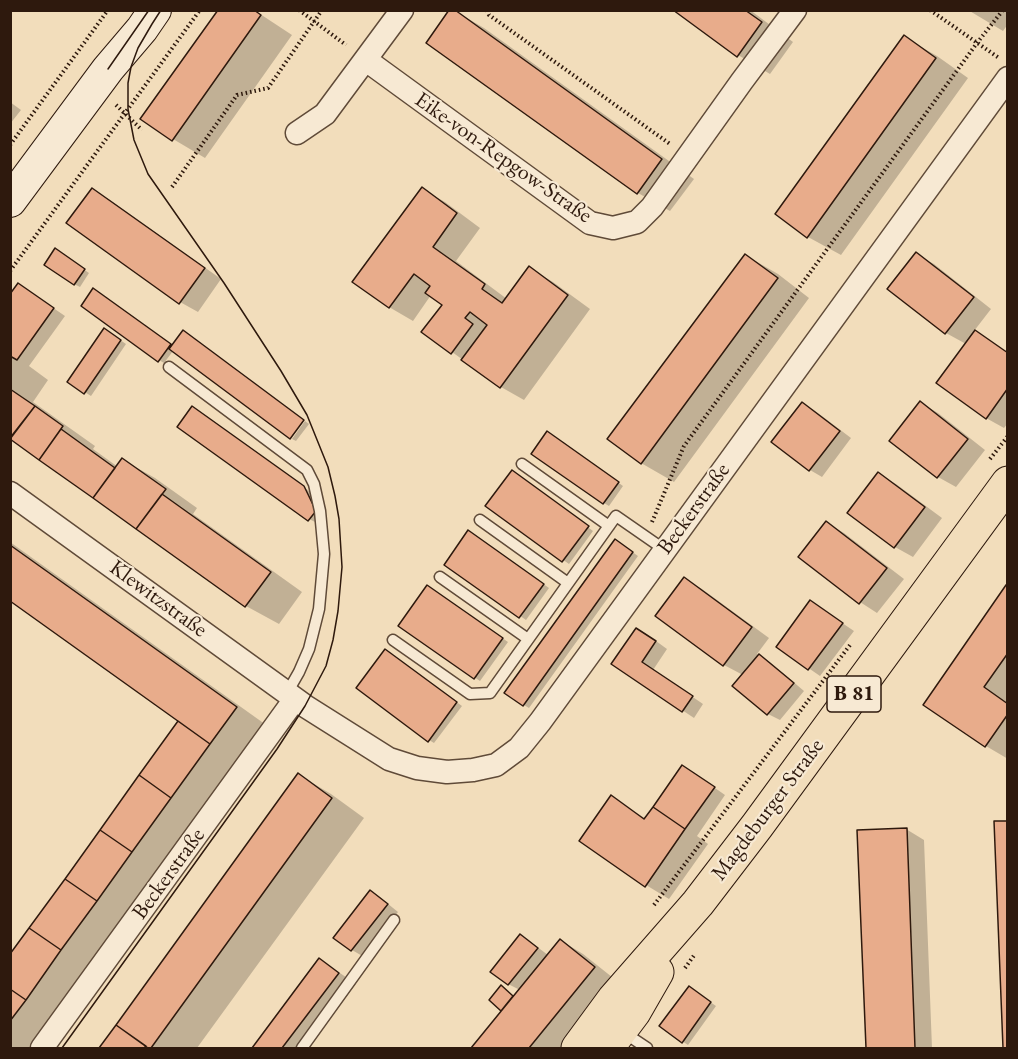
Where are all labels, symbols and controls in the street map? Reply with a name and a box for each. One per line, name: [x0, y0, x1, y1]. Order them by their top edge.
street label: Eike-von-Repgow-Straße: [409, 87, 597, 229]
street label: Beckerstraße: [652, 458, 736, 560]
street label: Klewitzstraße: [104, 555, 212, 643]
road number: B 81: [827, 676, 881, 712]
street label: Magdeburger Straße: [706, 734, 830, 886]
street label: Beckerstraße: [127, 823, 211, 925]

